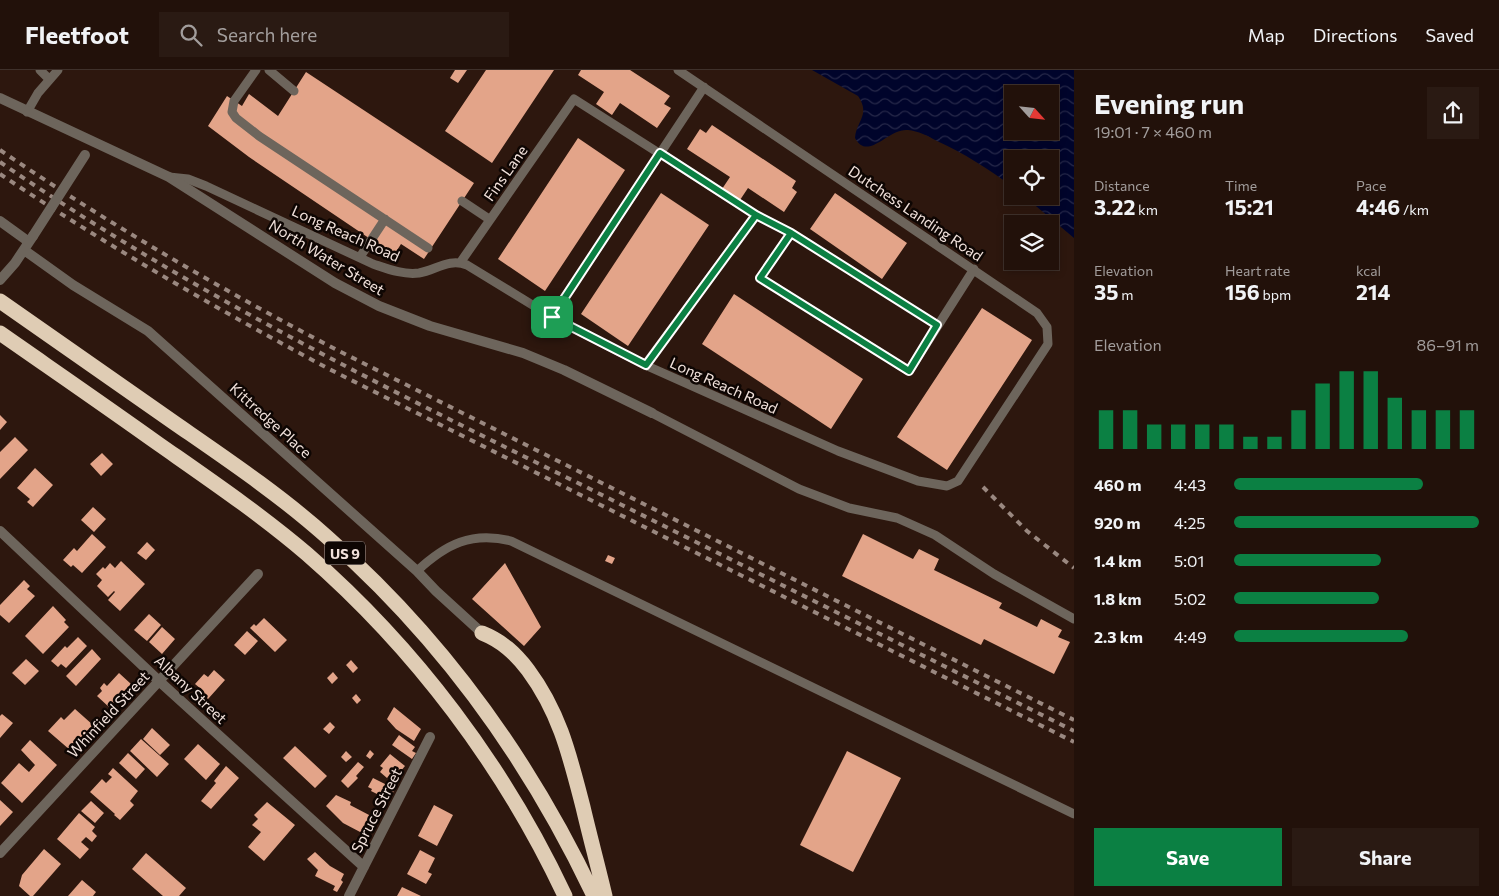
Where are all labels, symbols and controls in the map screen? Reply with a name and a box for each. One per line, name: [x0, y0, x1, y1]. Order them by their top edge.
search box: [159, 12, 509, 57]
text: Fleetfoot: [25, 20, 129, 49]
icon: search: [177, 21, 205, 49]
text: Search here: [217, 23, 317, 46]
text: Map: [1248, 24, 1285, 46]
text: Directions: [1313, 24, 1397, 46]
text: Saved: [1425, 24, 1474, 46]
north arrow: [1004, 85, 1059, 140]
map controls: [1004, 85, 1059, 270]
text: Evening run: [1094, 86, 1244, 120]
button: share: [1427, 87, 1479, 139]
text: 19:01 · 7 × 460 m: [1094, 122, 1212, 141]
street label: Fins Lane: [479, 142, 531, 204]
button: locate: [1004, 150, 1059, 205]
street label: Dutchess Landing Road: [845, 161, 987, 265]
text: Distance: [1094, 177, 1150, 194]
text: Time: [1225, 177, 1257, 194]
text: Pace: [1356, 177, 1386, 194]
text: 3.22: [1094, 194, 1135, 219]
text: 15:21: [1225, 194, 1274, 219]
text: 4:46: [1356, 194, 1400, 219]
street label: Long Reach Road: [289, 201, 403, 265]
text: km: [1135, 201, 1158, 218]
text: /km: [1400, 201, 1429, 218]
street label: North Water Street: [266, 215, 388, 299]
button: layers: [1004, 215, 1059, 270]
text: Elevation: [1094, 262, 1153, 279]
text: Heart rate: [1225, 262, 1290, 279]
text: kcal: [1356, 262, 1381, 279]
text: 35: [1094, 279, 1118, 304]
text: 156: [1225, 279, 1260, 304]
text: 214: [1356, 279, 1390, 304]
text: m: [1118, 286, 1133, 303]
text: bpm: [1260, 286, 1291, 303]
pin: [531, 296, 573, 338]
icon: arrive: [538, 303, 566, 331]
text: Elevation: [1094, 335, 1162, 354]
text: 86–91 m: [1417, 335, 1479, 354]
street label: Long Reach Road: [667, 353, 781, 417]
street label: Kittredge Place: [226, 379, 316, 461]
text: 460 m: [1094, 475, 1141, 494]
text: 4:43: [1174, 475, 1206, 494]
text: 920 m: [1094, 513, 1140, 532]
text: 4:25: [1174, 513, 1205, 532]
road number: US 9: [325, 542, 365, 564]
text: 1.4 km: [1094, 551, 1141, 570]
text: 5:01: [1174, 551, 1204, 570]
text: 1.8 km: [1094, 589, 1141, 608]
text: 5:02: [1174, 589, 1206, 608]
text: 2.3 km: [1094, 627, 1143, 646]
text: 4:49: [1174, 627, 1207, 646]
street label: Albany Street: [151, 651, 231, 727]
street label: Whinfield Street: [63, 667, 153, 761]
street label: Spruce Street: [347, 765, 405, 855]
button: Save: [1094, 828, 1282, 886]
button: Share: [1292, 828, 1479, 886]

